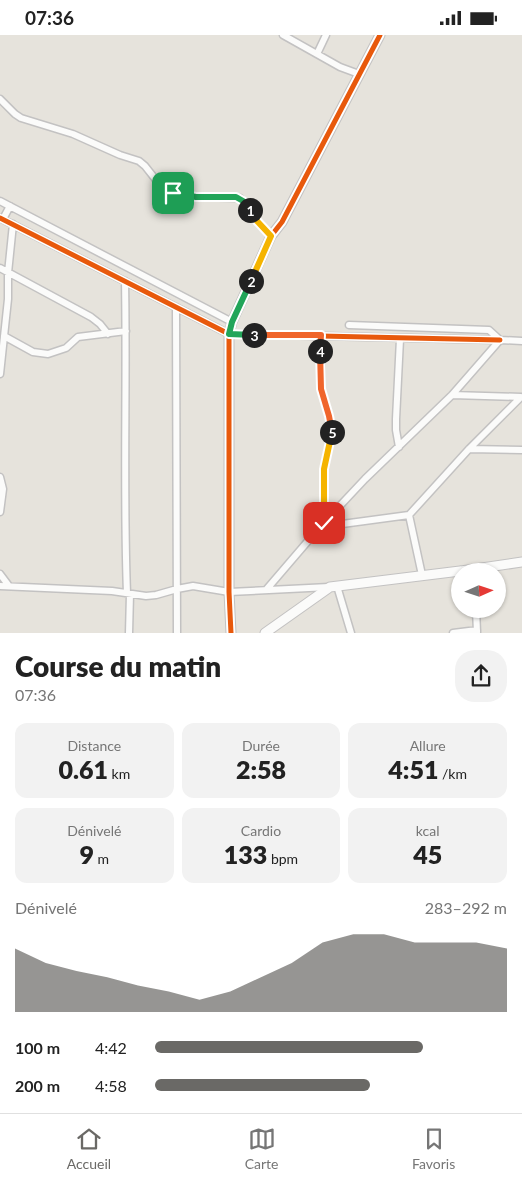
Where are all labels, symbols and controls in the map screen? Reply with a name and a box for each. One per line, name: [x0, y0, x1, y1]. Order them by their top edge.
text: 07:36: [25, 6, 74, 29]
pin: [152, 172, 194, 214]
icon: arrive: [159, 179, 187, 207]
pin: 1: [238, 197, 262, 223]
text: 1: [246, 202, 255, 219]
pin: 2: [238, 269, 264, 293]
text: 2: [247, 273, 256, 290]
pin: 3: [242, 323, 266, 347]
text: 3: [250, 327, 259, 344]
pin: 4: [308, 339, 332, 363]
text: 4: [316, 343, 325, 360]
pin: 5: [320, 419, 344, 445]
text: 5: [328, 424, 337, 441]
pin: [303, 502, 345, 544]
icon: check: [310, 509, 338, 537]
north arrow: [451, 563, 506, 617]
map controls: [451, 563, 506, 618]
text: Course du matin: [15, 649, 221, 683]
button: share: [455, 650, 507, 702]
text: 07:36: [15, 685, 56, 704]
text: Distance: [67, 737, 121, 754]
text: Durée: [242, 737, 280, 754]
text: Allure: [410, 737, 446, 754]
text: 0.61: [58, 754, 108, 784]
text: 2:58: [236, 754, 286, 784]
text: 4:51: [388, 754, 438, 784]
text: km: [108, 765, 130, 782]
text: /km: [438, 765, 467, 782]
text: Dénivelé: [67, 822, 121, 839]
text: Cardio: [241, 822, 281, 839]
text: kcal: [416, 822, 440, 839]
text: 9: [80, 839, 94, 869]
text: 133: [224, 839, 267, 869]
text: 45: [413, 839, 442, 869]
text: m: [94, 850, 109, 867]
text: bpm: [267, 850, 298, 867]
text: Dénivelé: [15, 898, 77, 917]
text: 283–292 m: [425, 898, 507, 917]
text: 100 m: [15, 1038, 60, 1057]
text: 4:42: [95, 1038, 127, 1057]
text: 200 m: [15, 1076, 60, 1095]
text: 4:58: [95, 1076, 127, 1095]
tab: Accueil: [67, 1125, 111, 1172]
tab: Carte: [245, 1125, 278, 1172]
tab: Favoris: [412, 1125, 455, 1172]

